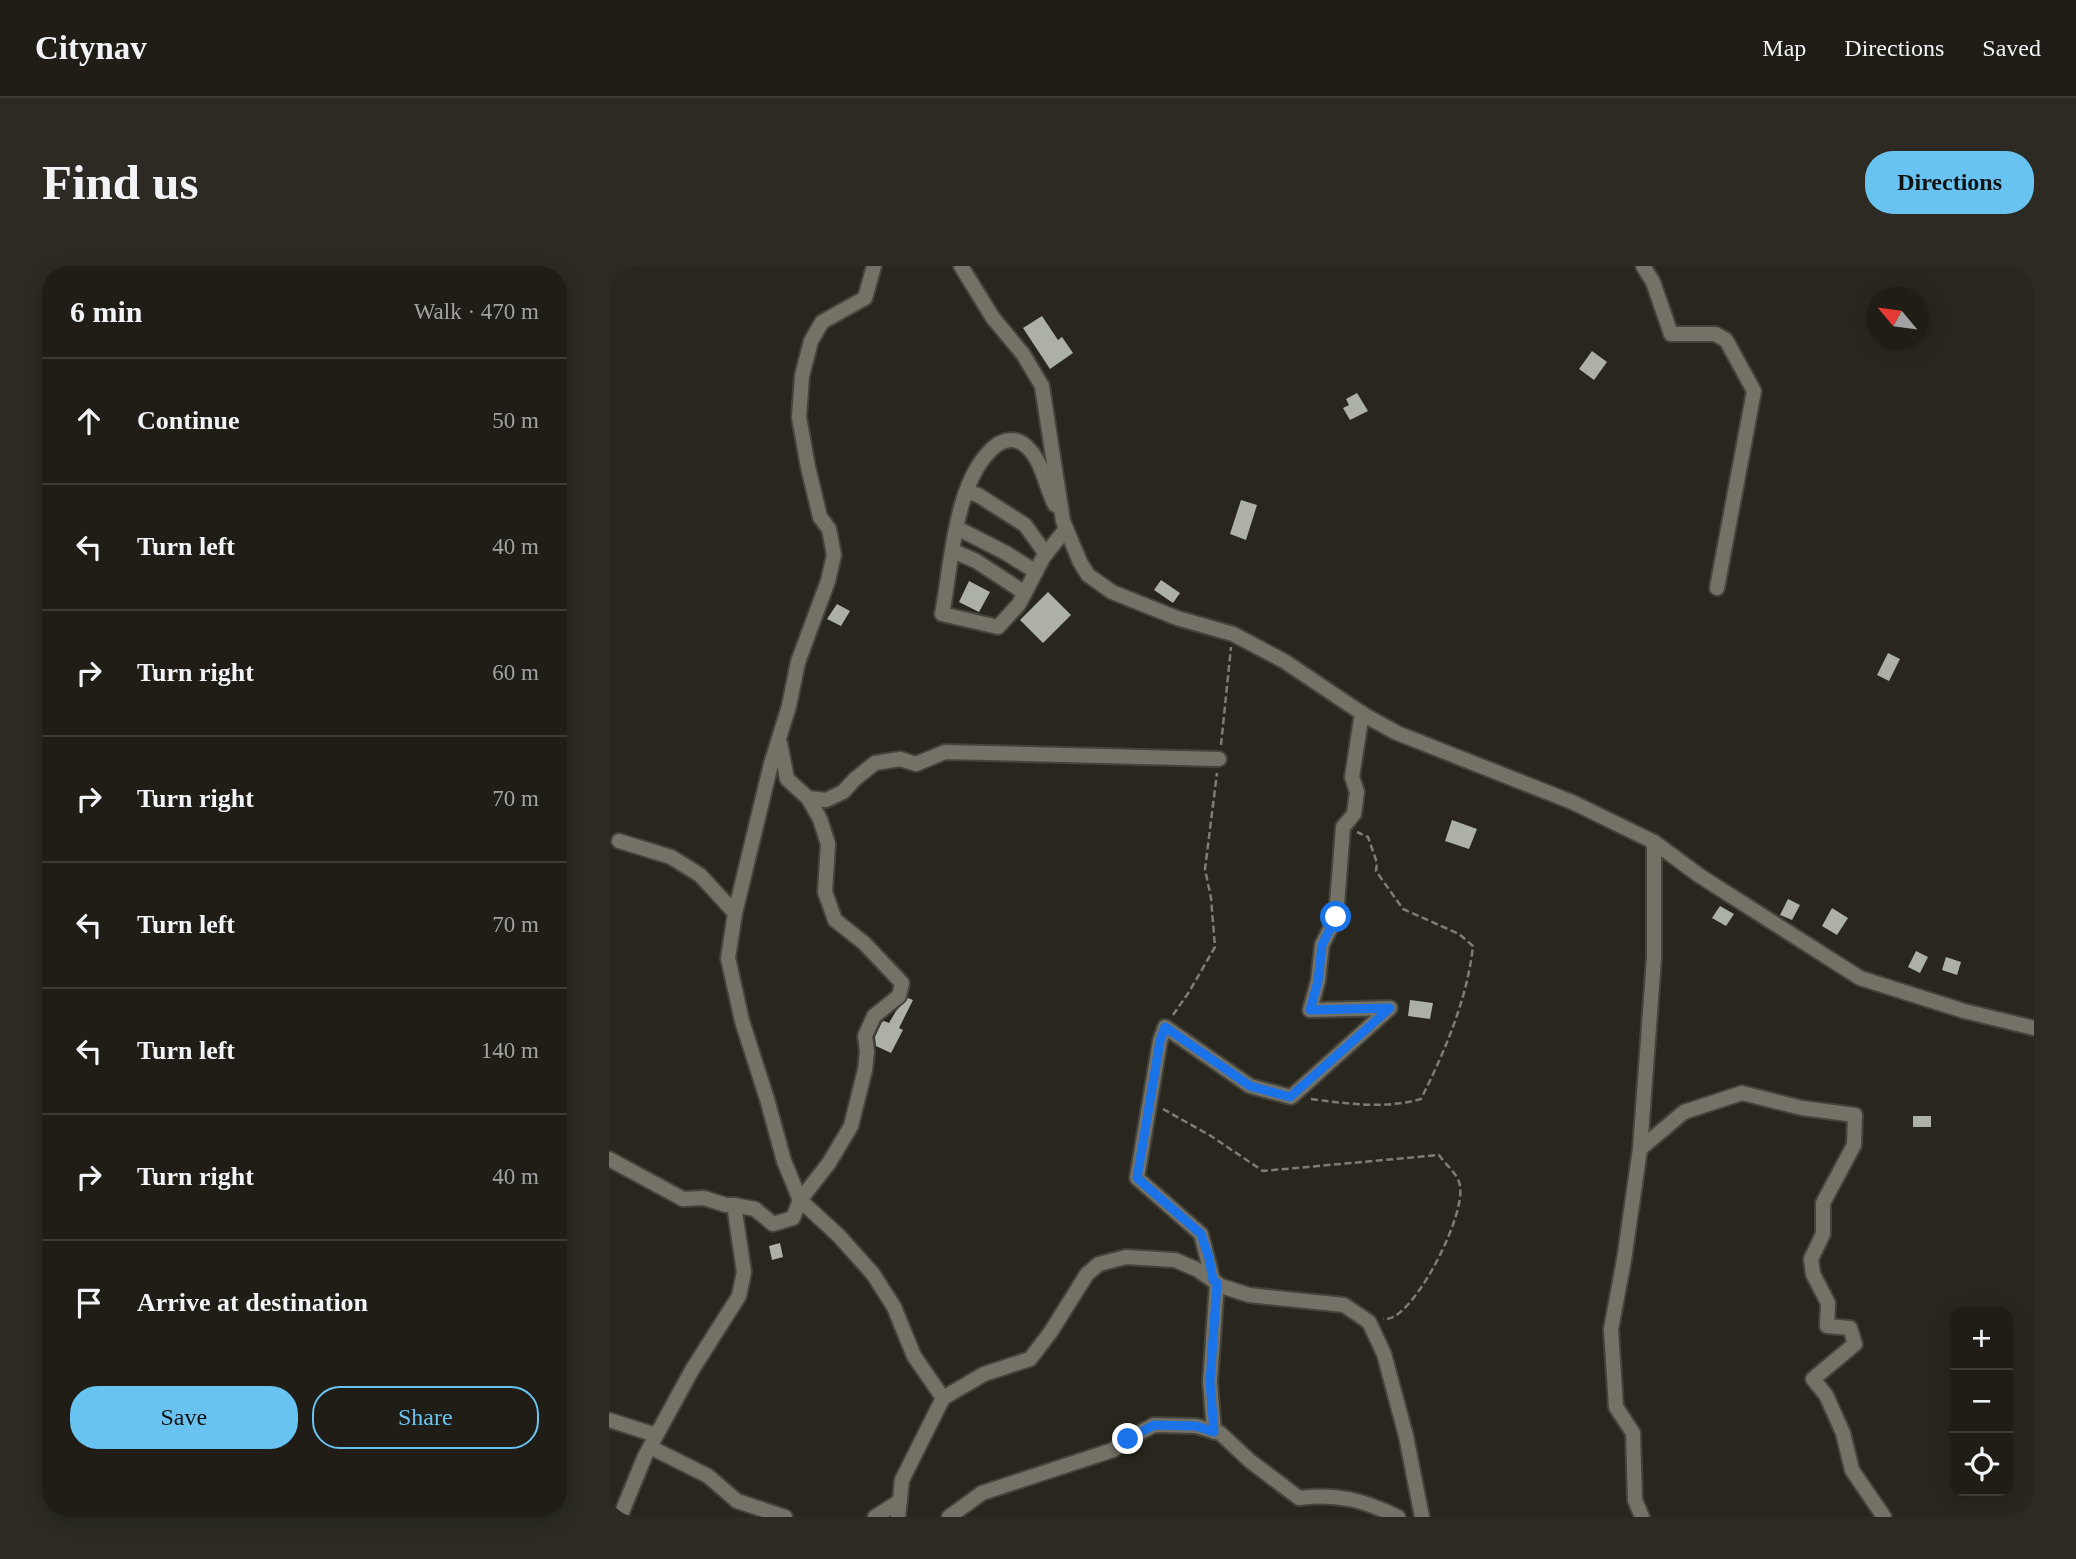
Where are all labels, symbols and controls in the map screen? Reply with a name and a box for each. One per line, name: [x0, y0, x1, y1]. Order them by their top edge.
text: Citynav: [35, 30, 147, 66]
text: Map: [1762, 35, 1806, 61]
text: Directions: [1844, 35, 1944, 61]
text: Saved: [1982, 35, 2041, 61]
button: Directions: [1865, 151, 2034, 214]
text: Find us: [42, 155, 199, 210]
north arrow: [1866, 287, 1929, 350]
text: 6 min: [70, 295, 143, 328]
text: Walk · 470 m: [414, 299, 539, 324]
icon: ahead: [70, 402, 108, 440]
text: Continue: [137, 406, 240, 435]
text: 50 m: [492, 408, 539, 433]
icon: left: [70, 528, 108, 566]
text: Turn left: [137, 532, 235, 561]
text: 40 m: [492, 534, 539, 559]
icon: right: [70, 654, 108, 692]
text: Turn right: [137, 658, 254, 687]
text: 60 m: [492, 660, 539, 685]
icon: right: [70, 780, 108, 818]
text: Turn right: [137, 784, 254, 813]
text: 70 m: [492, 786, 539, 811]
route start: [1320, 901, 1351, 932]
icon: left: [70, 906, 108, 944]
text: Turn left: [137, 910, 235, 939]
text: 70 m: [492, 912, 539, 937]
icon: left: [70, 1032, 108, 1070]
text: Turn left: [137, 1036, 235, 1065]
text: 140 m: [481, 1038, 539, 1063]
icon: right: [70, 1158, 108, 1196]
text: Turn right: [137, 1162, 254, 1191]
text: 40 m: [492, 1164, 539, 1189]
icon: arrive: [70, 1284, 108, 1322]
text: Arrive at destination: [137, 1288, 368, 1317]
map controls: [1950, 1307, 2013, 1496]
button: +: [1950, 1307, 2013, 1370]
button: −: [1950, 1370, 2013, 1433]
button: Save: [70, 1386, 298, 1449]
button: Share: [312, 1386, 539, 1449]
route end: [1112, 1423, 1143, 1454]
button: locate: [1950, 1433, 2013, 1496]

